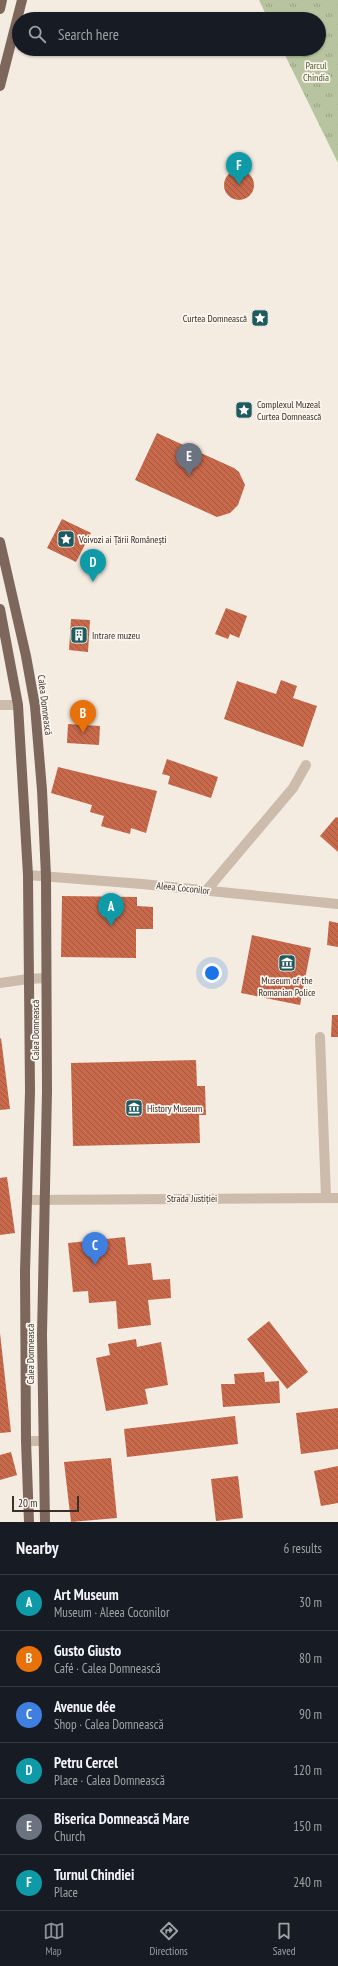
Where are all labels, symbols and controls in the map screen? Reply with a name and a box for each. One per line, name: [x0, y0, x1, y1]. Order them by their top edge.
search box: [12, 12, 326, 56]
icon: search: [26, 23, 48, 45]
text: Search here: [58, 25, 119, 44]
park label: Parcul Chindia: [303, 59, 329, 84]
pin: F: [226, 152, 252, 185]
place icon: Curtea Domnească: [250, 308, 270, 328]
place label: Curtea Domnească: [183, 312, 247, 325]
place label: Complexul Muzeal Curtea Domnească: [257, 398, 321, 423]
place icon: Complexul Muzeal Curtea Domnească: [234, 400, 254, 420]
pin: E: [176, 443, 202, 476]
place icon: Voivozi ai Țării Românești: [56, 529, 76, 549]
place label: Voivozi ai Țării Românești: [78, 533, 167, 546]
pin: D: [80, 549, 106, 582]
building icon: Intrare muzeu: [69, 625, 89, 645]
place label: Intrare muzeu: [92, 629, 140, 642]
street label: Calea Domnească: [35, 674, 55, 736]
pin: B: [70, 700, 96, 733]
street label: Aleea Coconilor: [156, 879, 211, 897]
pin: A: [98, 893, 124, 926]
museum icon: Museum of the Romanian Police: [277, 953, 297, 973]
your location: [202, 963, 222, 983]
place label: Museum of the Romanian Police: [259, 974, 315, 999]
street label: Calea Domnească: [29, 1000, 42, 1060]
museum icon: History Museum: [124, 1098, 144, 1118]
place label: History Museum: [147, 1102, 202, 1115]
street label: Strada Justiției: [167, 1192, 217, 1205]
pin: C: [82, 1232, 108, 1265]
street label: Calea Domnească: [24, 1324, 37, 1384]
scale bar: [12, 1494, 79, 1513]
text: 20 m: [18, 1496, 37, 1510]
text: Nearby: [16, 1537, 59, 1559]
text: 6 results: [283, 1540, 322, 1557]
text: Art Museum: [54, 1585, 119, 1604]
text: A: [26, 1594, 32, 1611]
text: 30 m: [299, 1594, 322, 1611]
text: Museum · Aleea Coconilor: [54, 1604, 169, 1621]
text: Gusto Giusto: [54, 1641, 121, 1660]
text: B: [26, 1650, 32, 1667]
text: 80 m: [299, 1650, 322, 1667]
text: Café · Calea Domnească: [54, 1660, 161, 1677]
text: Avenue dée: [54, 1697, 116, 1716]
text: C: [26, 1706, 32, 1723]
text: 90 m: [299, 1706, 322, 1723]
text: Shop · Calea Domnească: [54, 1716, 164, 1733]
text: Petru Cercel: [54, 1753, 118, 1772]
text: D: [26, 1762, 32, 1779]
text: 120 m: [293, 1762, 322, 1779]
text: Place · Calea Domnească: [54, 1772, 165, 1789]
text: Biserica Domnească Mare: [54, 1809, 189, 1828]
text: E: [26, 1818, 32, 1835]
text: 150 m: [293, 1818, 322, 1835]
text: Church: [54, 1828, 85, 1845]
text: Turnul Chindiei: [54, 1865, 134, 1884]
text: F: [26, 1874, 32, 1891]
text: 240 m: [293, 1874, 322, 1891]
text: Place: [54, 1884, 78, 1901]
tab: Map: [43, 1920, 65, 1958]
tab: Directions: [150, 1920, 188, 1958]
tab: Saved: [273, 1920, 295, 1958]

